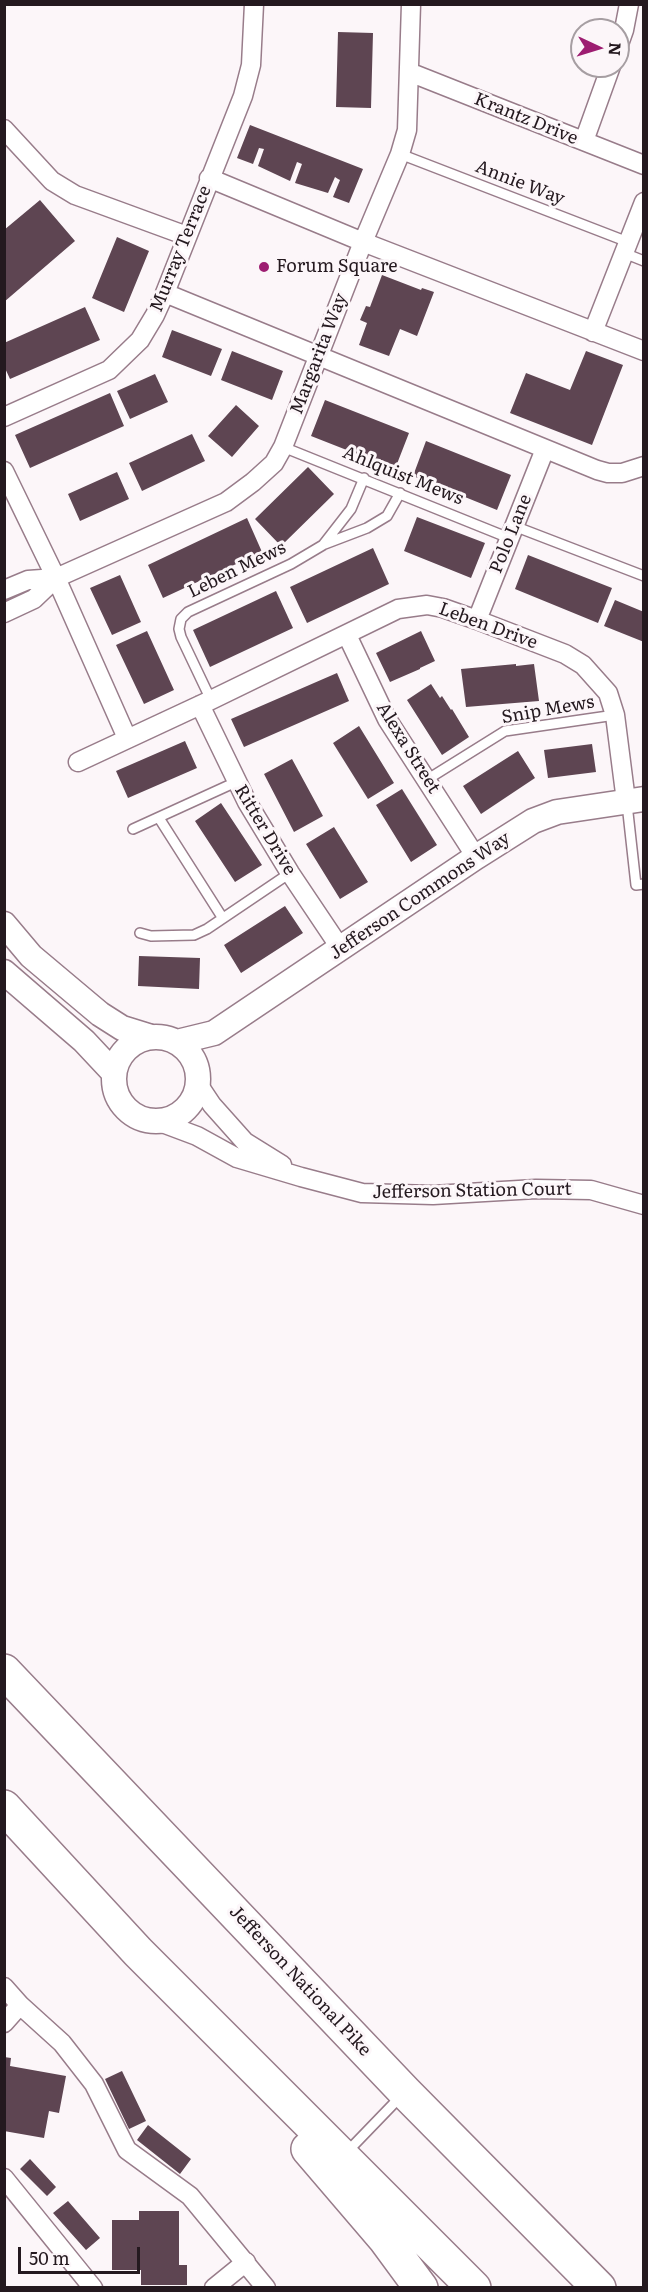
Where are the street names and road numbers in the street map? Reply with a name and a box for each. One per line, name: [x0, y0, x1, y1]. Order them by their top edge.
street label: Krantz Drive: [471, 88, 581, 150]
street label: Annie Way: [472, 156, 568, 210]
street label: Murray Terrace: [146, 183, 216, 315]
street label: Margarita Way: [286, 290, 352, 418]
street label: Ahlquist Mews: [340, 442, 466, 510]
street label: Polo Lane: [485, 491, 537, 577]
street label: Leben Mews: [185, 537, 289, 603]
street label: Leben Drive: [436, 598, 540, 654]
street label: Snip Mews: [500, 691, 596, 729]
street label: Alexa Street: [371, 698, 445, 798]
street label: Ritter Drive: [230, 781, 300, 879]
street label: Jefferson Commons Way: [326, 827, 514, 965]
street label: Jefferson Station Court: [372, 1178, 572, 1204]
street label: Jefferson National Pike: [225, 1901, 375, 2061]

